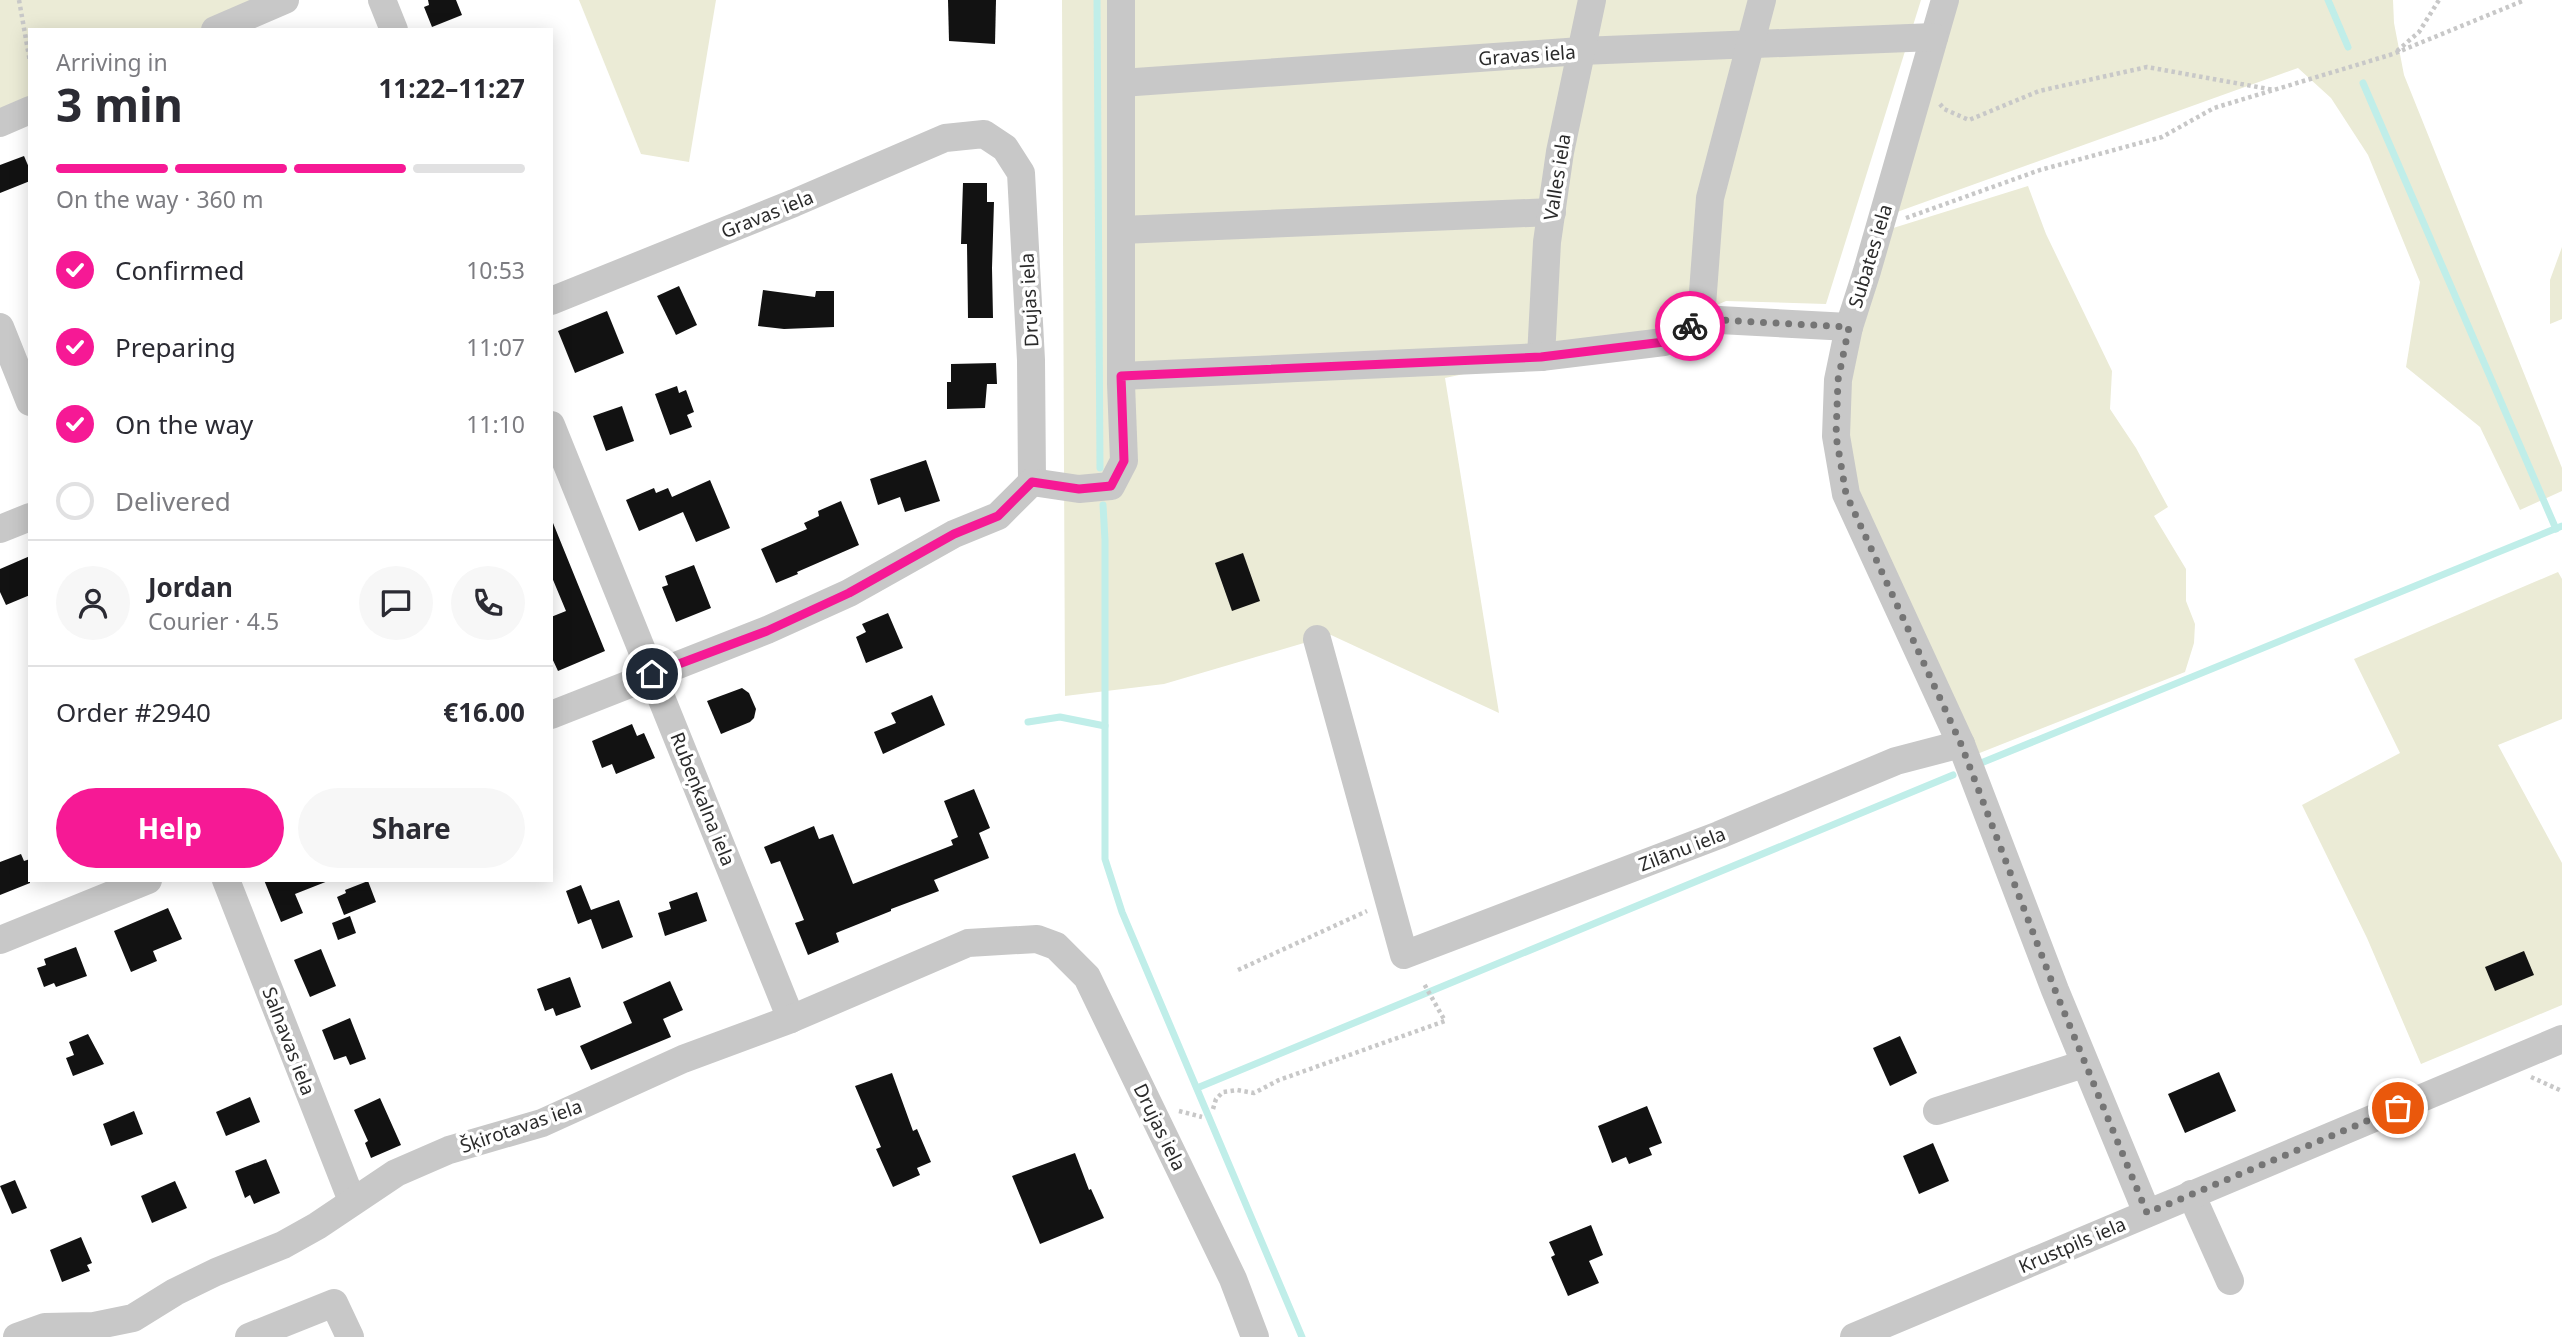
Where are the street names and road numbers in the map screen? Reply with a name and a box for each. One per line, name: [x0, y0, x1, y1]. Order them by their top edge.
street label: Gravas iela: [1477, 39, 1577, 71]
street label: Valles iela: [1537, 132, 1577, 222]
street label: Gravas iela: [717, 184, 817, 244]
street label: Subates iela: [1842, 201, 1898, 311]
street label: Drujas iela: [1014, 252, 1044, 348]
street label: Rubeņkalna iela: [664, 728, 742, 870]
street label: Zilānu iela: [1635, 821, 1729, 877]
street label: Salnavas iela: [256, 983, 322, 1099]
street label: Drujas iela: [1128, 1079, 1192, 1175]
street label: Šķirotavas iela: [456, 1093, 586, 1159]
street label: Krustpils iela: [2014, 1211, 2130, 1279]

